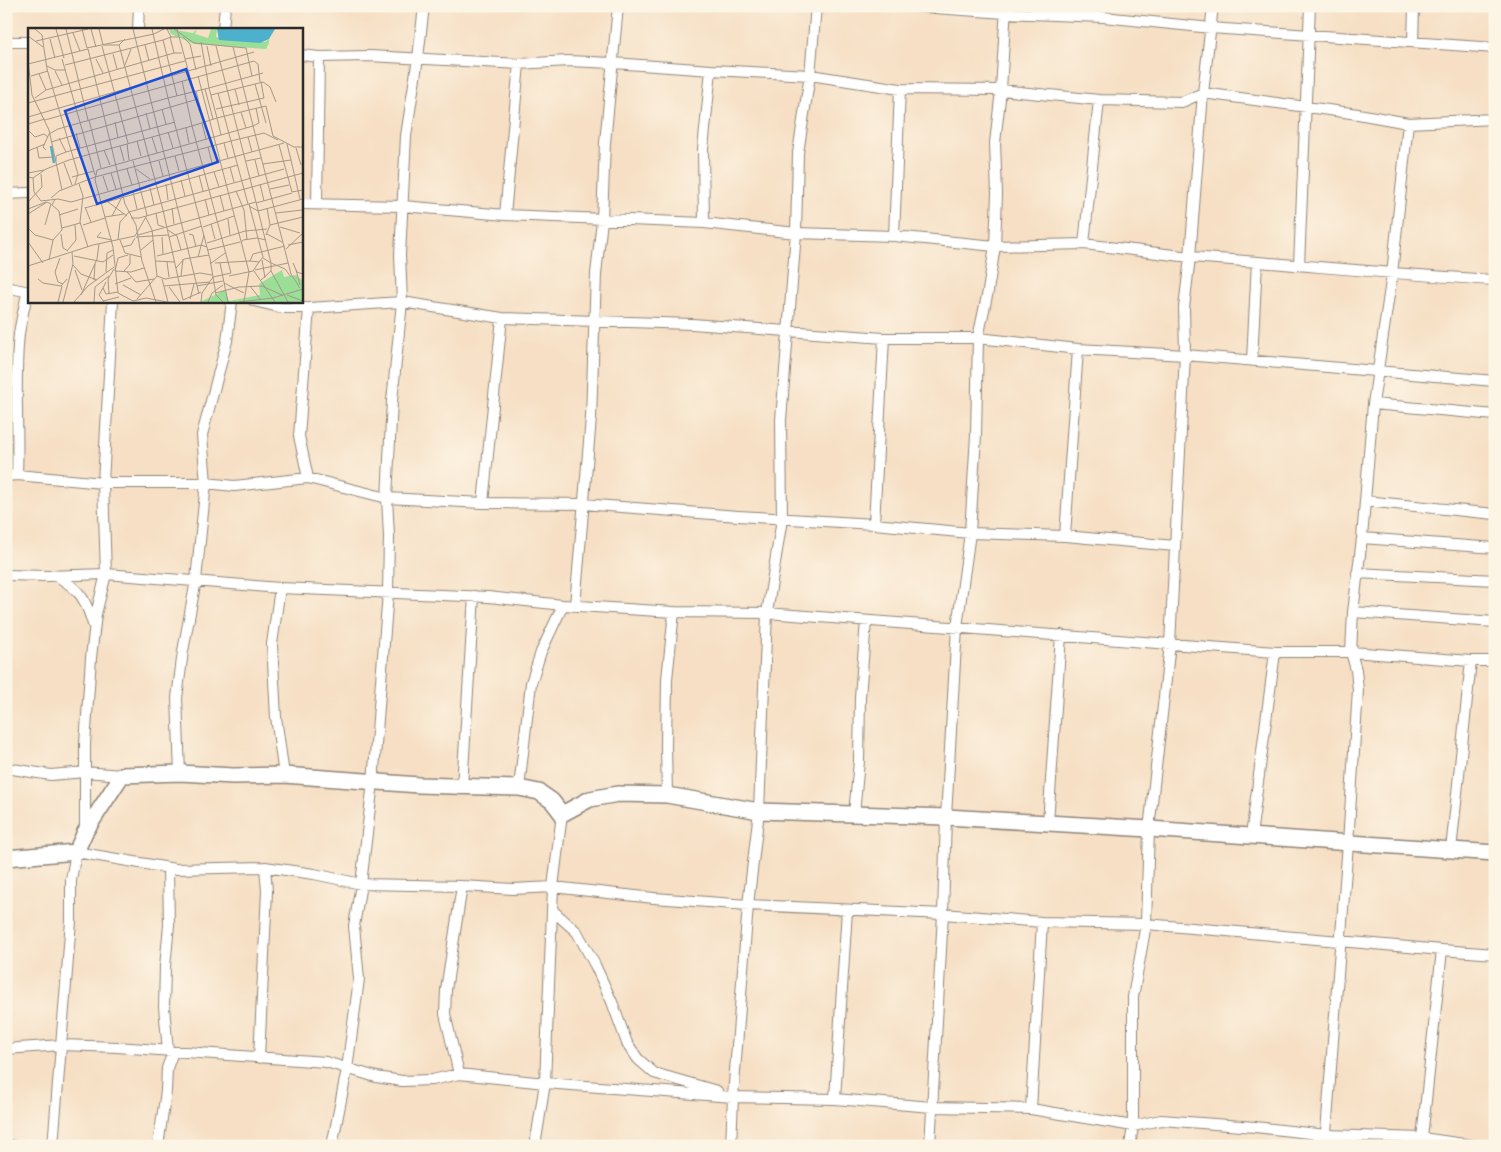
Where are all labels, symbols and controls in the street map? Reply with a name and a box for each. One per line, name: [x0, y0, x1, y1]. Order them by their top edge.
inset map: [28, 28, 302, 302]

